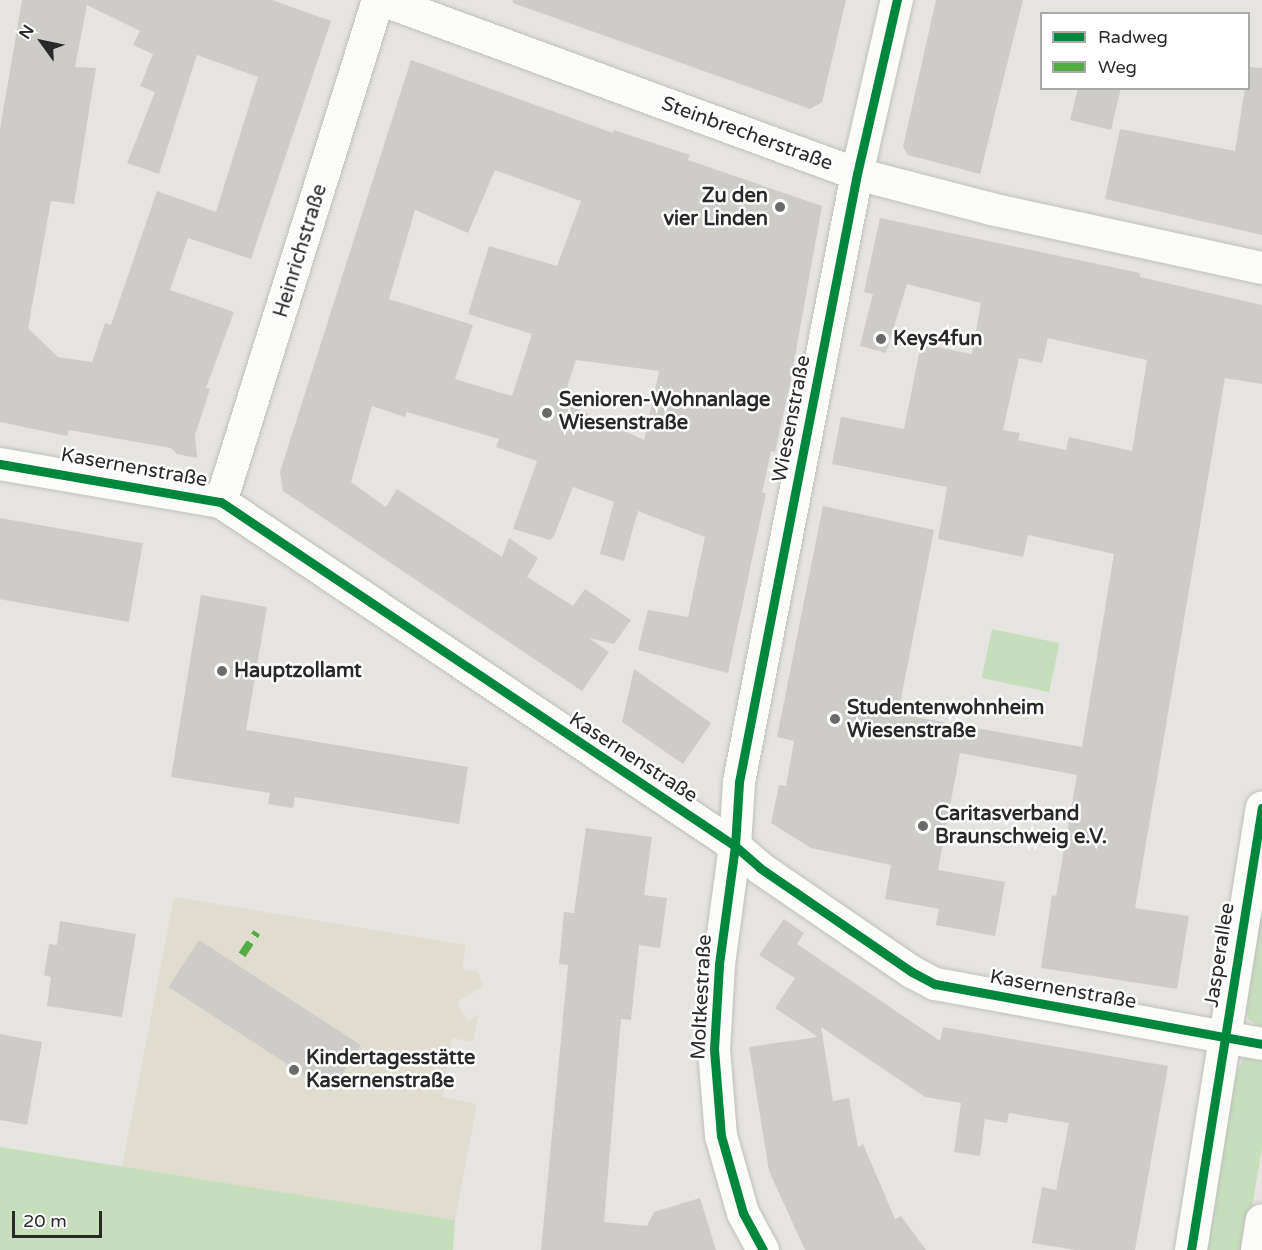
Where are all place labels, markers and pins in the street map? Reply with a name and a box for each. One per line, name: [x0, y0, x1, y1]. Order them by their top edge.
place label: Zu den vier Linden: [663, 184, 768, 231]
marker: Zu den vier Linden: [773, 200, 787, 214]
place label: Keys4fun: [893, 327, 983, 351]
marker: Keys4fun: [874, 332, 888, 346]
place label: Senioren-Wohnanlage Wiesenstraße: [559, 389, 770, 436]
marker: Senioren-Wohnanlage Wiesenstraße: [540, 406, 554, 420]
place label: Hauptzollamt: [234, 659, 362, 683]
marker: Hauptzollamt: [215, 664, 229, 678]
place label: Studentenwohnheim Wiesenstraße: [847, 696, 1044, 743]
marker: Studentenwohnheim Wiesenstraße: [828, 712, 842, 726]
place label: Caritasverband Braunschweig e.V.: [935, 802, 1107, 849]
marker: Caritasverband Braunschweig e.V.: [916, 819, 930, 833]
place label: Kindertagesstätte Kasernenstraße: [306, 1046, 475, 1093]
marker: Kindertagesstätte Kasernenstraße: [287, 1063, 301, 1077]

